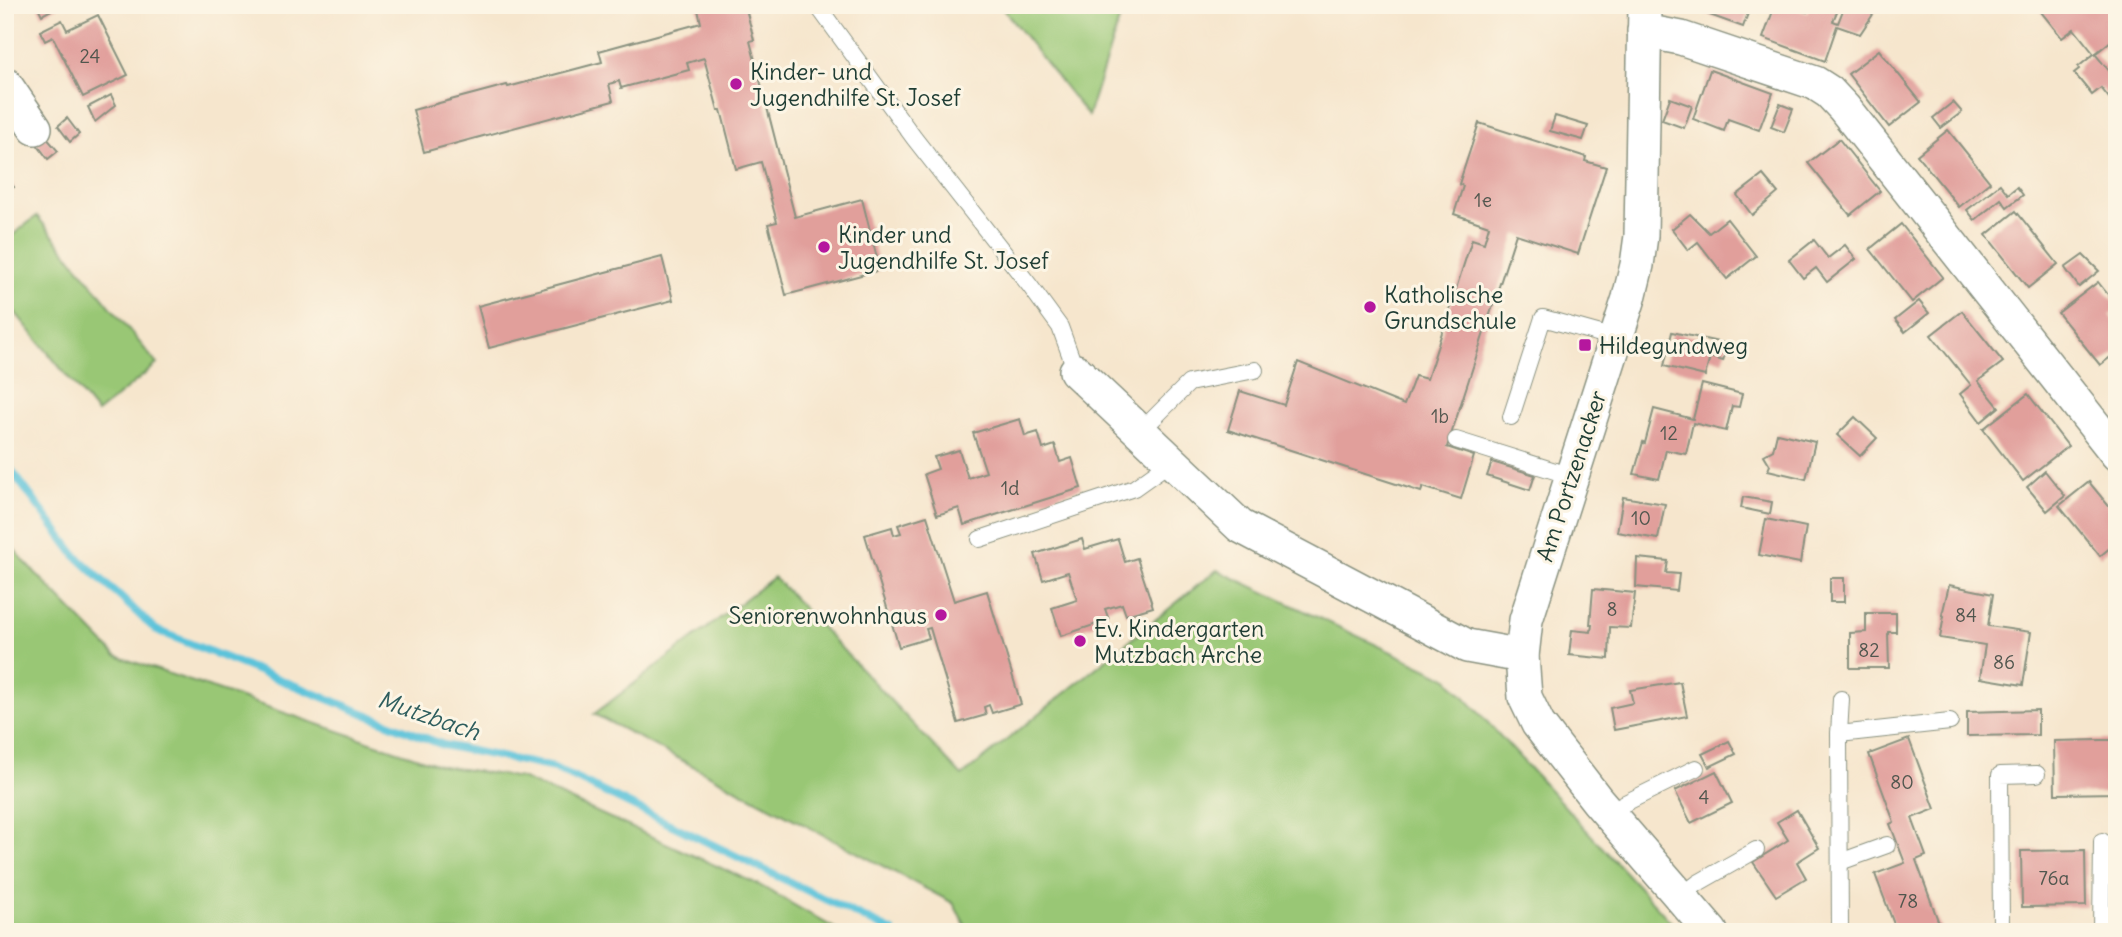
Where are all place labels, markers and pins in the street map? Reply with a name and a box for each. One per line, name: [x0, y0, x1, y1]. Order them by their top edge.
place label: Kinder- und Jugendhilfe St. Josef: [750, 57, 961, 112]
marker: Kinder- und Jugendhilfe St. Josef: [728, 76, 744, 92]
place label: Kinder und Jugendhilfe St. Josef: [838, 220, 1049, 275]
marker: Kinder und Jugendhilfe St. Josef: [816, 239, 832, 255]
place label: Katholische Grundschule: [1384, 280, 1517, 335]
marker: Katholische Grundschule: [1362, 299, 1378, 315]
place label: Hildegundweg: [1599, 331, 1748, 360]
marker: Hildegundweg: [1577, 337, 1593, 353]
place label: Seniorenwohnhaus: [728, 601, 927, 630]
marker: Seniorenwohnhaus: [933, 607, 949, 623]
place label: Ev. Kindergarten Mutzbach Arche: [1094, 614, 1264, 669]
marker: Ev. Kindergarten Mutzbach Arche: [1072, 633, 1088, 649]

